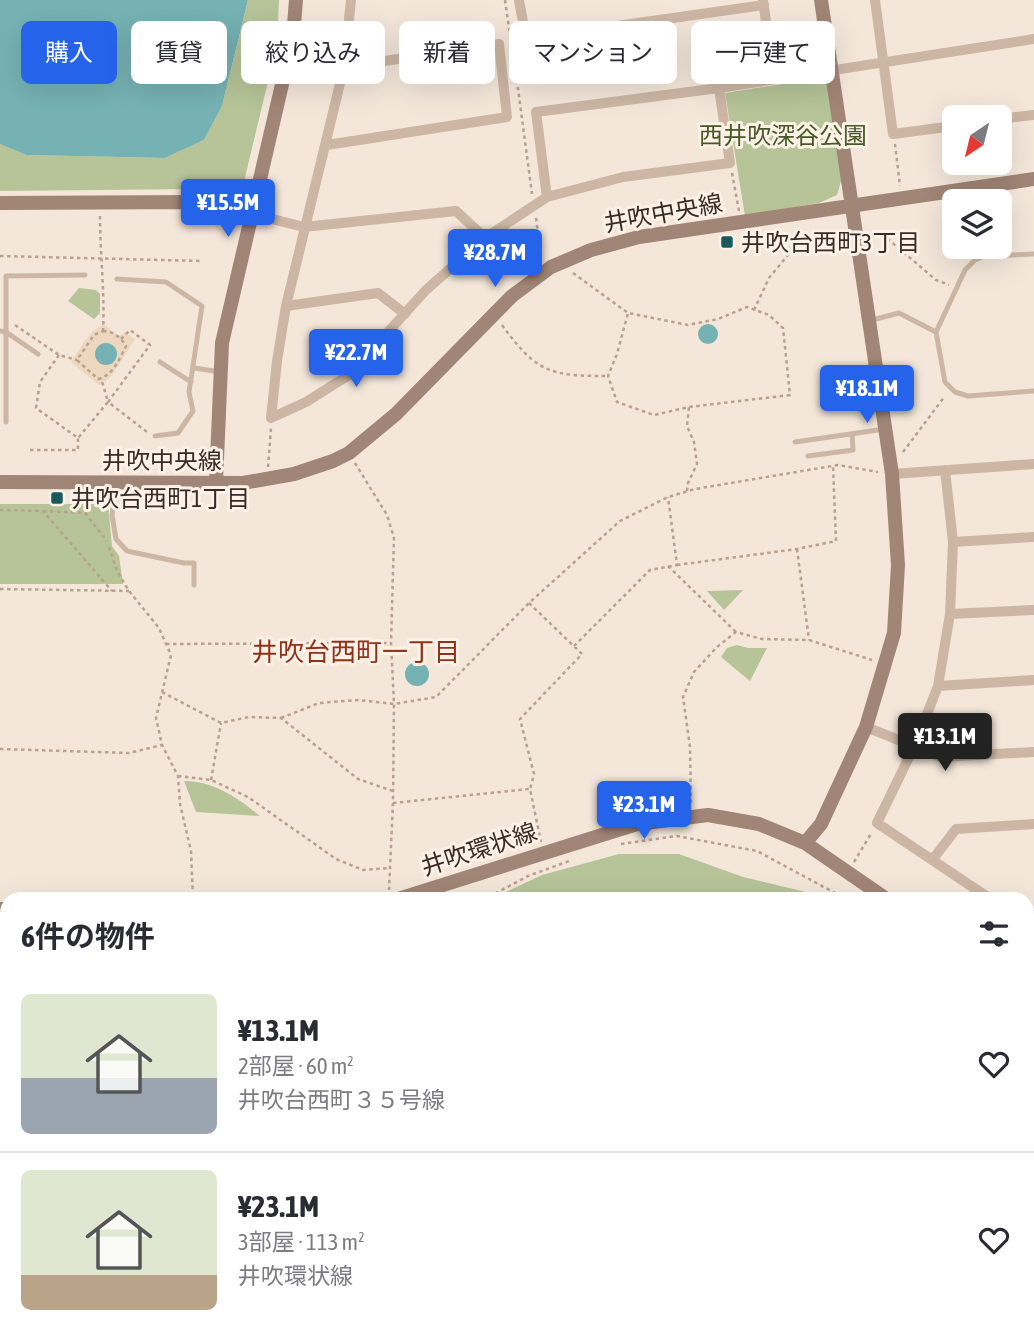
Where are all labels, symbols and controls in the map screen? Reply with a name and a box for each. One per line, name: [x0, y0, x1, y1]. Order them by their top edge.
chip: 購入: [21, 21, 117, 84]
chip: 賃貸: [131, 21, 227, 84]
chip: 絞り込み: [241, 21, 385, 84]
chip: 新着: [399, 21, 495, 84]
chip: マンション: [509, 21, 677, 84]
chip: 一戸建て: [691, 21, 835, 84]
north arrow: [942, 105, 1012, 175]
map controls: [942, 105, 1012, 259]
park label: 西井吹深谷公園: [699, 122, 867, 149]
pin: ¥15.5M: [171, 180, 285, 239]
text: ¥15.5M: [197, 189, 259, 215]
street label: 井吹中央線: [602, 189, 724, 237]
button: layers: [942, 189, 1012, 259]
place label: 井吹台西町3丁目: [741, 229, 920, 256]
pin: ¥28.7M: [438, 230, 552, 289]
marker: 井吹台西町3丁目: [719, 234, 735, 250]
text: ¥28.7M: [464, 239, 526, 265]
pin: ¥22.7M: [299, 330, 413, 389]
text: ¥22.7M: [325, 339, 387, 365]
pin: ¥18.1M: [810, 366, 924, 425]
text: ¥18.1M: [836, 375, 898, 401]
street label: 井吹中央線: [102, 447, 222, 474]
place label: 井吹台西町1丁目: [71, 485, 250, 512]
marker: 井吹台西町1丁目: [49, 490, 65, 506]
district label: 井吹台西町一丁目: [252, 637, 460, 667]
pin: ¥13.1M: [888, 714, 1002, 773]
text: ¥13.1M: [914, 723, 976, 749]
pin: ¥23.1M: [587, 782, 701, 841]
text: ¥23.1M: [613, 791, 675, 817]
street label: 井吹環状線: [418, 818, 540, 880]
icon: filters: [975, 915, 1013, 953]
text: 6件の物件: [21, 919, 155, 953]
text: ¥13.1M: [238, 1013, 319, 1047]
icon: home: [77, 1022, 161, 1106]
icon: heart: [975, 1045, 1013, 1083]
text: 2部屋 · 60 m²: [238, 1053, 354, 1079]
text: 井吹台西町３５号線: [238, 1087, 445, 1113]
text: ¥23.1M: [238, 1189, 319, 1223]
icon: home: [77, 1198, 161, 1282]
icon: heart: [975, 1221, 1013, 1259]
text: 3部屋 · 113 m²: [238, 1229, 365, 1255]
text: 井吹環状線: [238, 1263, 353, 1289]

